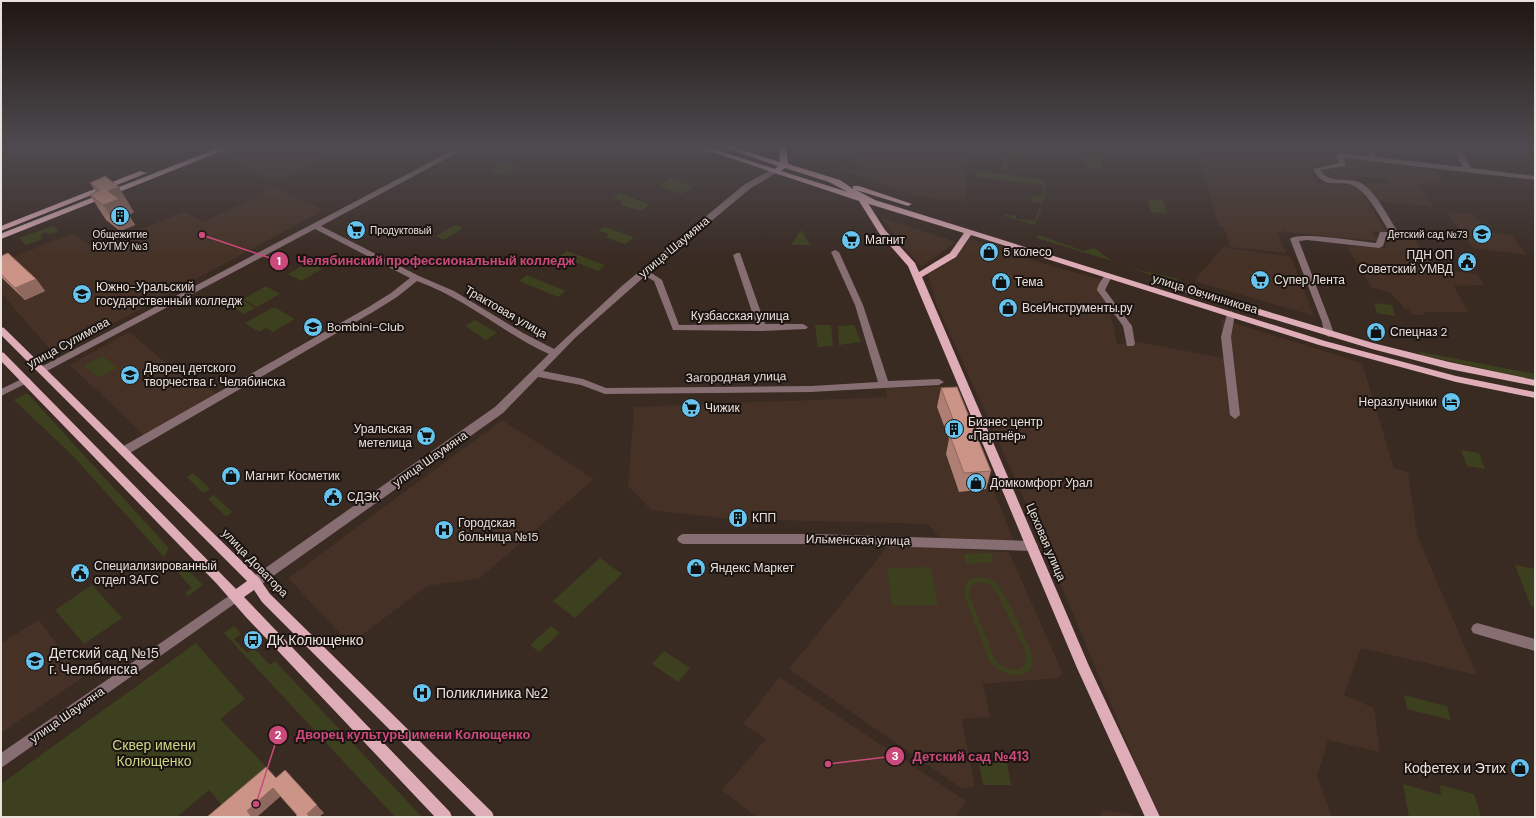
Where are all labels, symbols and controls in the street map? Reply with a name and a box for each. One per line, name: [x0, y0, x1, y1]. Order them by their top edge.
building icon: Общежитие ЮУГМУ №3: [109, 205, 131, 227]
street label: улица Шаумяна: [635, 213, 713, 281]
supermarket icon: Продуктовый: [345, 219, 367, 241]
school or university icon: Детский сад №73: [1471, 223, 1493, 245]
place label: Продуктовый: [370, 224, 432, 237]
place label: Общежитие ЮУГМУ №3: [92, 228, 148, 253]
place label: Детский сад №73: [1388, 228, 1468, 241]
supermarket icon: Магнит: [840, 229, 862, 251]
place label: Магнит: [865, 232, 906, 248]
shop icon: 5 колесо: [978, 241, 1000, 263]
place label: 5 колесо: [1003, 244, 1052, 260]
place label: ПДН ОП Советский УМВД: [1358, 247, 1453, 277]
callout: Челябинский профессиональный колледж: [269, 248, 582, 273]
public building icon: ПДН ОП Советский УМВД: [1456, 251, 1478, 273]
text: Челябинский профессиональный колледж: [297, 252, 576, 269]
text: 1: [277, 253, 281, 269]
supermarket icon: Супер Лента: [1249, 269, 1271, 291]
street label: улица Овчинникова: [1150, 270, 1260, 318]
shop icon: Тема: [990, 271, 1012, 293]
place label: Супер Лента: [1274, 272, 1345, 288]
place label: Тема: [1015, 274, 1044, 290]
place label: Южно-Уральский государственный колледж: [96, 279, 242, 309]
street label: Трактовая улица: [462, 282, 551, 342]
school or university icon: Южно-Уральский государственный колледж: [71, 283, 93, 305]
shop icon: ВсеИнструменты.ру: [997, 297, 1019, 319]
place label: ВсеИнструменты.ру: [1022, 300, 1132, 316]
street label: Кузбасская улица: [691, 308, 790, 324]
street label: улица Сулимова: [24, 314, 112, 372]
school or university icon: Bombini-Club: [302, 316, 324, 338]
place label: Bombini-Club: [327, 319, 404, 335]
shop icon: Спецназ 2: [1365, 321, 1387, 343]
place label: Спецназ 2: [1390, 324, 1448, 340]
place label: Дворец детского творчества г. Челябинска: [144, 360, 286, 390]
school or university icon: Дворец детского творчества г. Челябинска: [119, 364, 141, 386]
street label: Загородная улица: [685, 368, 787, 386]
hotel icon: Неразлучники: [1440, 391, 1462, 413]
place label: Неразлучники: [1359, 394, 1437, 410]
supermarket icon: Чижик: [680, 397, 702, 419]
place label: Чижик: [705, 400, 740, 416]
place label: Бизнес центр «Партнёр»: [968, 414, 1043, 444]
building icon: Бизнес центр «Партнёр»: [943, 418, 965, 440]
place label: Уральская метелица: [354, 421, 412, 451]
supermarket icon: Уральская метелица: [415, 425, 437, 447]
street label: улица Шаумяна: [390, 427, 471, 491]
shop icon: Магнит Косметик: [220, 465, 242, 487]
place label: Магнит Косметик: [245, 468, 341, 484]
shop icon: Домкомфорт Урал: [965, 472, 987, 494]
place label: Домкомфорт Урал: [990, 475, 1093, 491]
public building icon: СДЭК: [322, 486, 344, 508]
place label: СДЭК: [347, 489, 379, 505]
street label: Цеховая улица: [1022, 500, 1070, 584]
building icon: КПП: [727, 507, 749, 529]
place label: КПП: [752, 510, 776, 526]
place label: Городская больница №15: [458, 515, 539, 545]
hospital icon: Городская больница №15: [433, 519, 455, 541]
street label: улица Доватора: [218, 525, 292, 601]
street label: Ильменская улица: [806, 531, 911, 549]
shop icon: Яндекс Маркет: [685, 557, 707, 579]
place label: Специализированный отдел ЗАГС: [94, 558, 217, 588]
place label: Яндекс Маркет: [710, 560, 795, 576]
public building icon: Специализированный отдел ЗАГС: [69, 562, 91, 584]
bus stop icon: ДК Колющенко: [242, 629, 264, 651]
place label: ДК Колющенко: [267, 631, 364, 649]
place label: Детский сад №15 г. Челябинска: [49, 644, 159, 678]
school or university icon: Детский сад №15 г. Челябинска: [24, 650, 46, 672]
hospital icon: Поликлиника №2: [411, 682, 433, 704]
street label: улица Шаумяна: [27, 683, 108, 747]
place label: Поликлиника №2: [436, 684, 548, 702]
callout: Дворец культуры имени Колющенко: [268, 722, 539, 747]
text: Дворец культуры имени Колющенко: [296, 726, 530, 743]
text: 2: [275, 727, 282, 743]
park label: Сквер имени Колющенко: [112, 736, 196, 770]
callout: Детский сад №413: [885, 744, 1038, 769]
text: 3: [891, 748, 899, 764]
text: Детский сад №413: [913, 748, 1030, 765]
shop icon: Кофетех и Этих: [1509, 757, 1531, 779]
place label: Кофетех и Этих: [1404, 759, 1506, 777]

